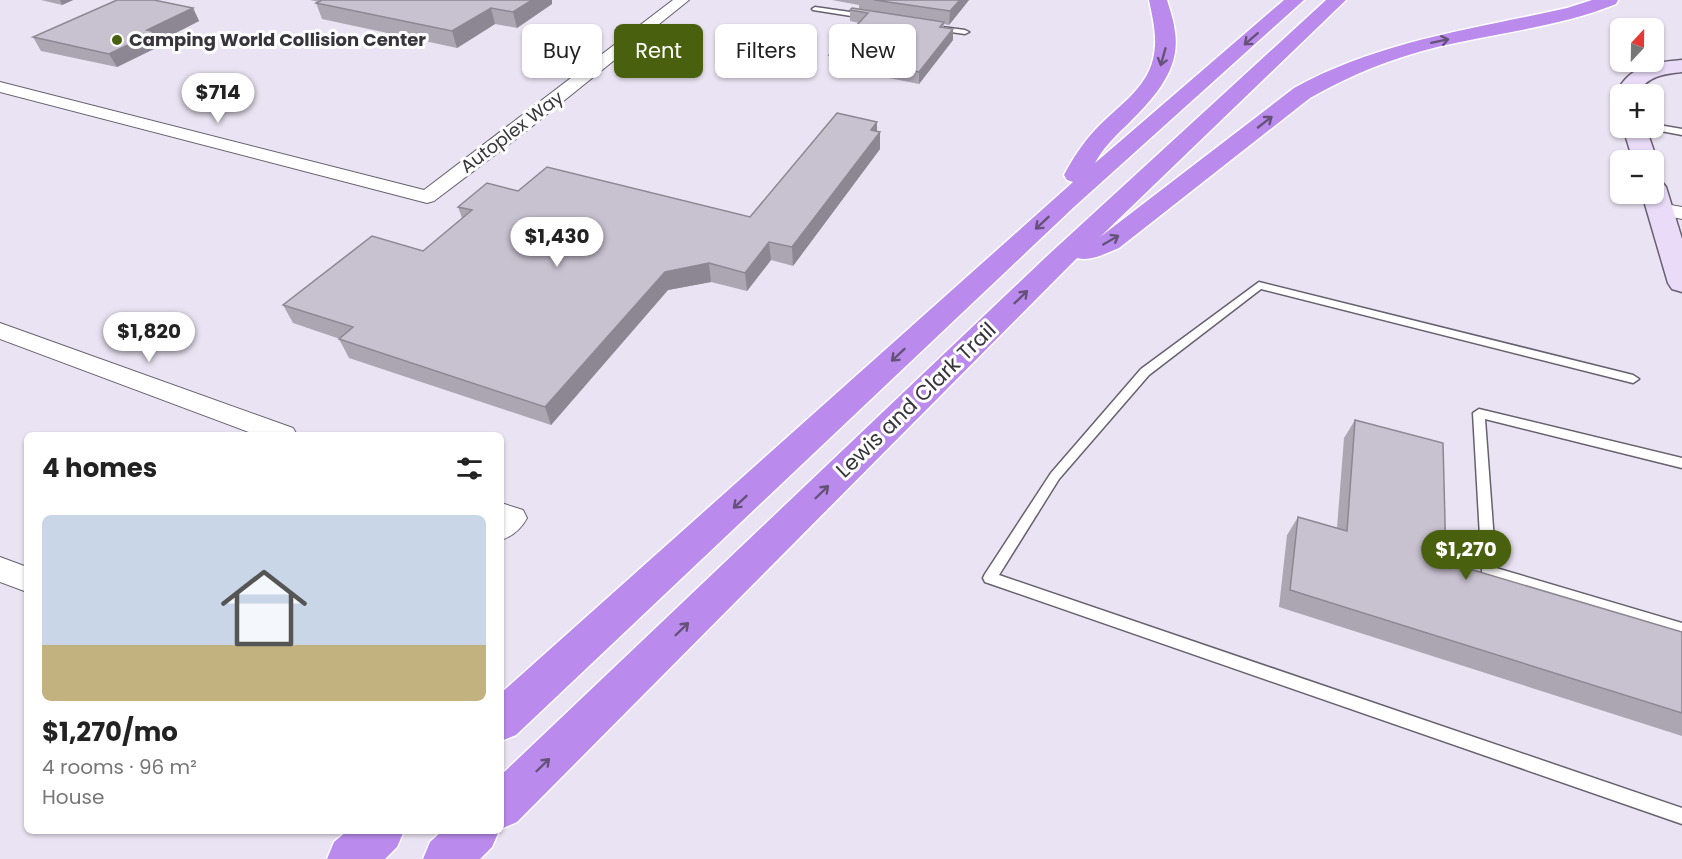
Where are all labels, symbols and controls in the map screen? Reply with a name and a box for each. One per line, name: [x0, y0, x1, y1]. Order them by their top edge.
north arrow: [1610, 18, 1664, 72]
map controls: [1610, 18, 1664, 204]
chip: Buy: [522, 24, 602, 78]
chip: Rent: [614, 24, 703, 78]
chip: Filters: [715, 24, 817, 78]
chip: New: [829, 24, 916, 78]
place label: Camping World Collision Center: [129, 27, 426, 52]
one-way arrow: [1243, 32, 1259, 45]
marker: Camping World Collision Center: [110, 33, 124, 47]
one-way arrow: [1430, 35, 1449, 46]
one-way arrow: [1156, 47, 1168, 66]
pin: $714: [182, 73, 254, 124]
text: $714: [196, 78, 240, 106]
button: +: [1610, 84, 1664, 138]
street label: Autoplex Way: [455, 85, 568, 179]
one-way arrow: [1257, 115, 1273, 128]
button: −: [1610, 150, 1664, 204]
one-way arrow: [1034, 216, 1049, 230]
pin: $1,430: [508, 217, 606, 268]
text: $1,430: [524, 222, 590, 250]
one-way arrow: [1102, 234, 1119, 246]
one-way arrow: [1013, 291, 1028, 305]
pin: $1,820: [100, 312, 198, 363]
street label: Lewis and Clark Trail: [829, 316, 1002, 484]
text: $1,820: [117, 317, 181, 345]
one-way arrow: [891, 348, 906, 363]
text: 4 homes: [42, 450, 157, 486]
icon: filters: [453, 452, 486, 485]
one-way arrow: [814, 485, 829, 500]
one-way arrow: [732, 495, 747, 509]
pin: $1,270: [1417, 530, 1515, 581]
text: $1,270: [1435, 535, 1497, 563]
icon: home: [210, 554, 318, 662]
one-way arrow: [675, 622, 690, 636]
text: $1,270/mo: [42, 714, 178, 750]
text: 4 rooms · 96 m²: [42, 753, 197, 781]
one-way arrow: [535, 758, 550, 773]
text: House: [42, 783, 104, 811]

